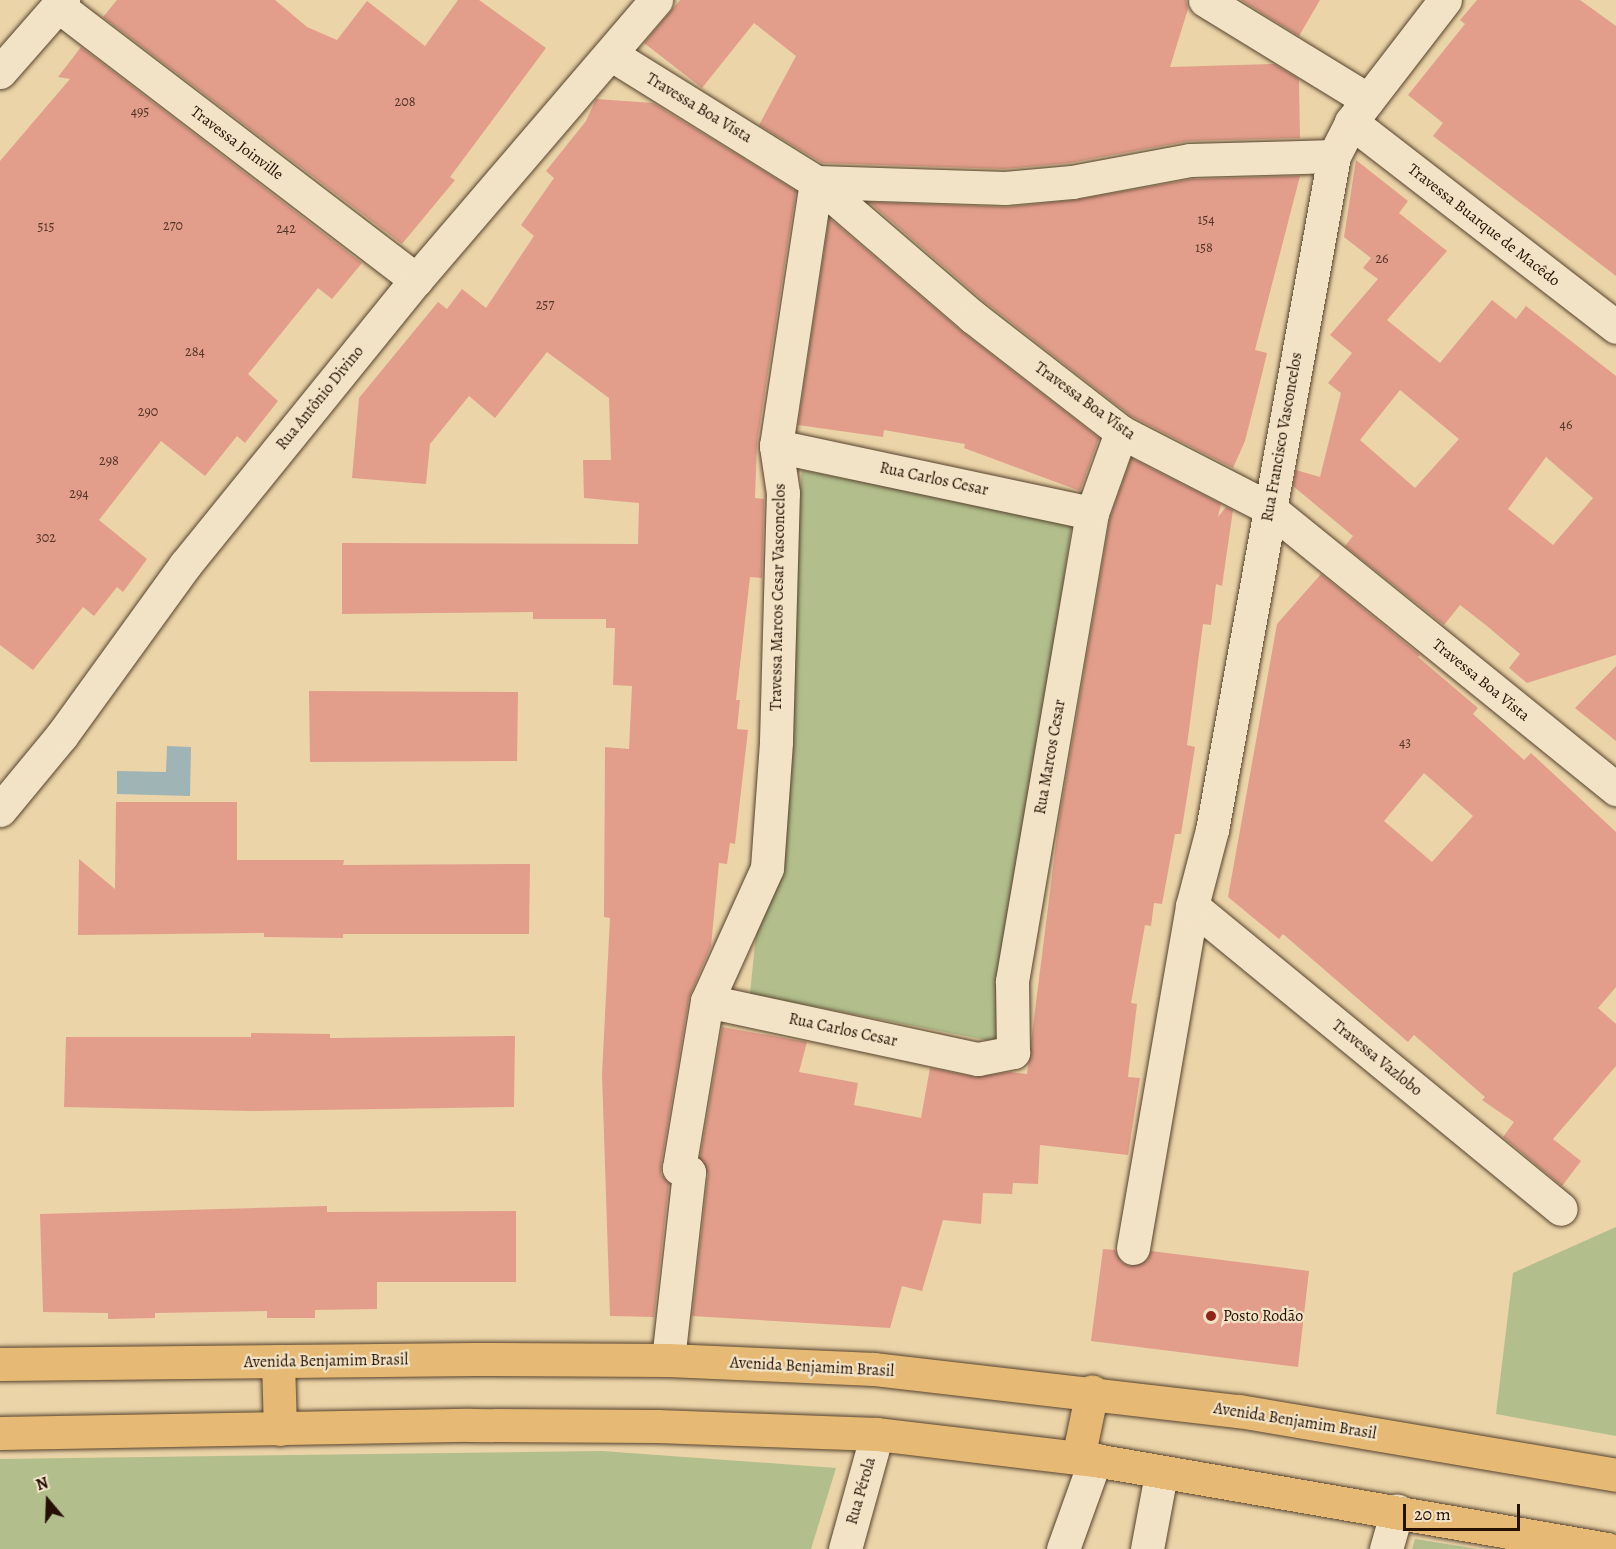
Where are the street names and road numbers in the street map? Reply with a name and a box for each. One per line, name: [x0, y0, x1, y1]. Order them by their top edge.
street label: Travessa Boa Vista: [643, 69, 755, 147]
street label: Travessa Joinville: [187, 102, 287, 184]
street label: Travessa Buarque de Macêdo: [1404, 160, 1564, 290]
street label: Rua Antônio Divino: [272, 342, 368, 454]
street label: Rua Francisco Vasconcelos: [1258, 351, 1306, 523]
street label: Travessa Boa Vista: [1031, 358, 1139, 444]
street label: Rua Carlos Cesar: [878, 458, 990, 500]
street label: Travessa Marcos Cesar Vasconcelos: [766, 483, 790, 711]
street label: Travessa Boa Vista: [1428, 635, 1534, 725]
street label: Rua Marcos Cesar: [1030, 698, 1070, 816]
street label: Rua Carlos Cesar: [787, 1009, 899, 1051]
street label: Travessa Vazlobo: [1328, 1016, 1426, 1100]
street label: Avenida Benjamim Brasil: [244, 1350, 408, 1372]
street label: Avenida Benjamim Brasil: [729, 1353, 895, 1381]
street label: Avenida Benjamim Brasil: [1212, 1399, 1378, 1443]
street label: Rua Pérola: [842, 1455, 880, 1527]

